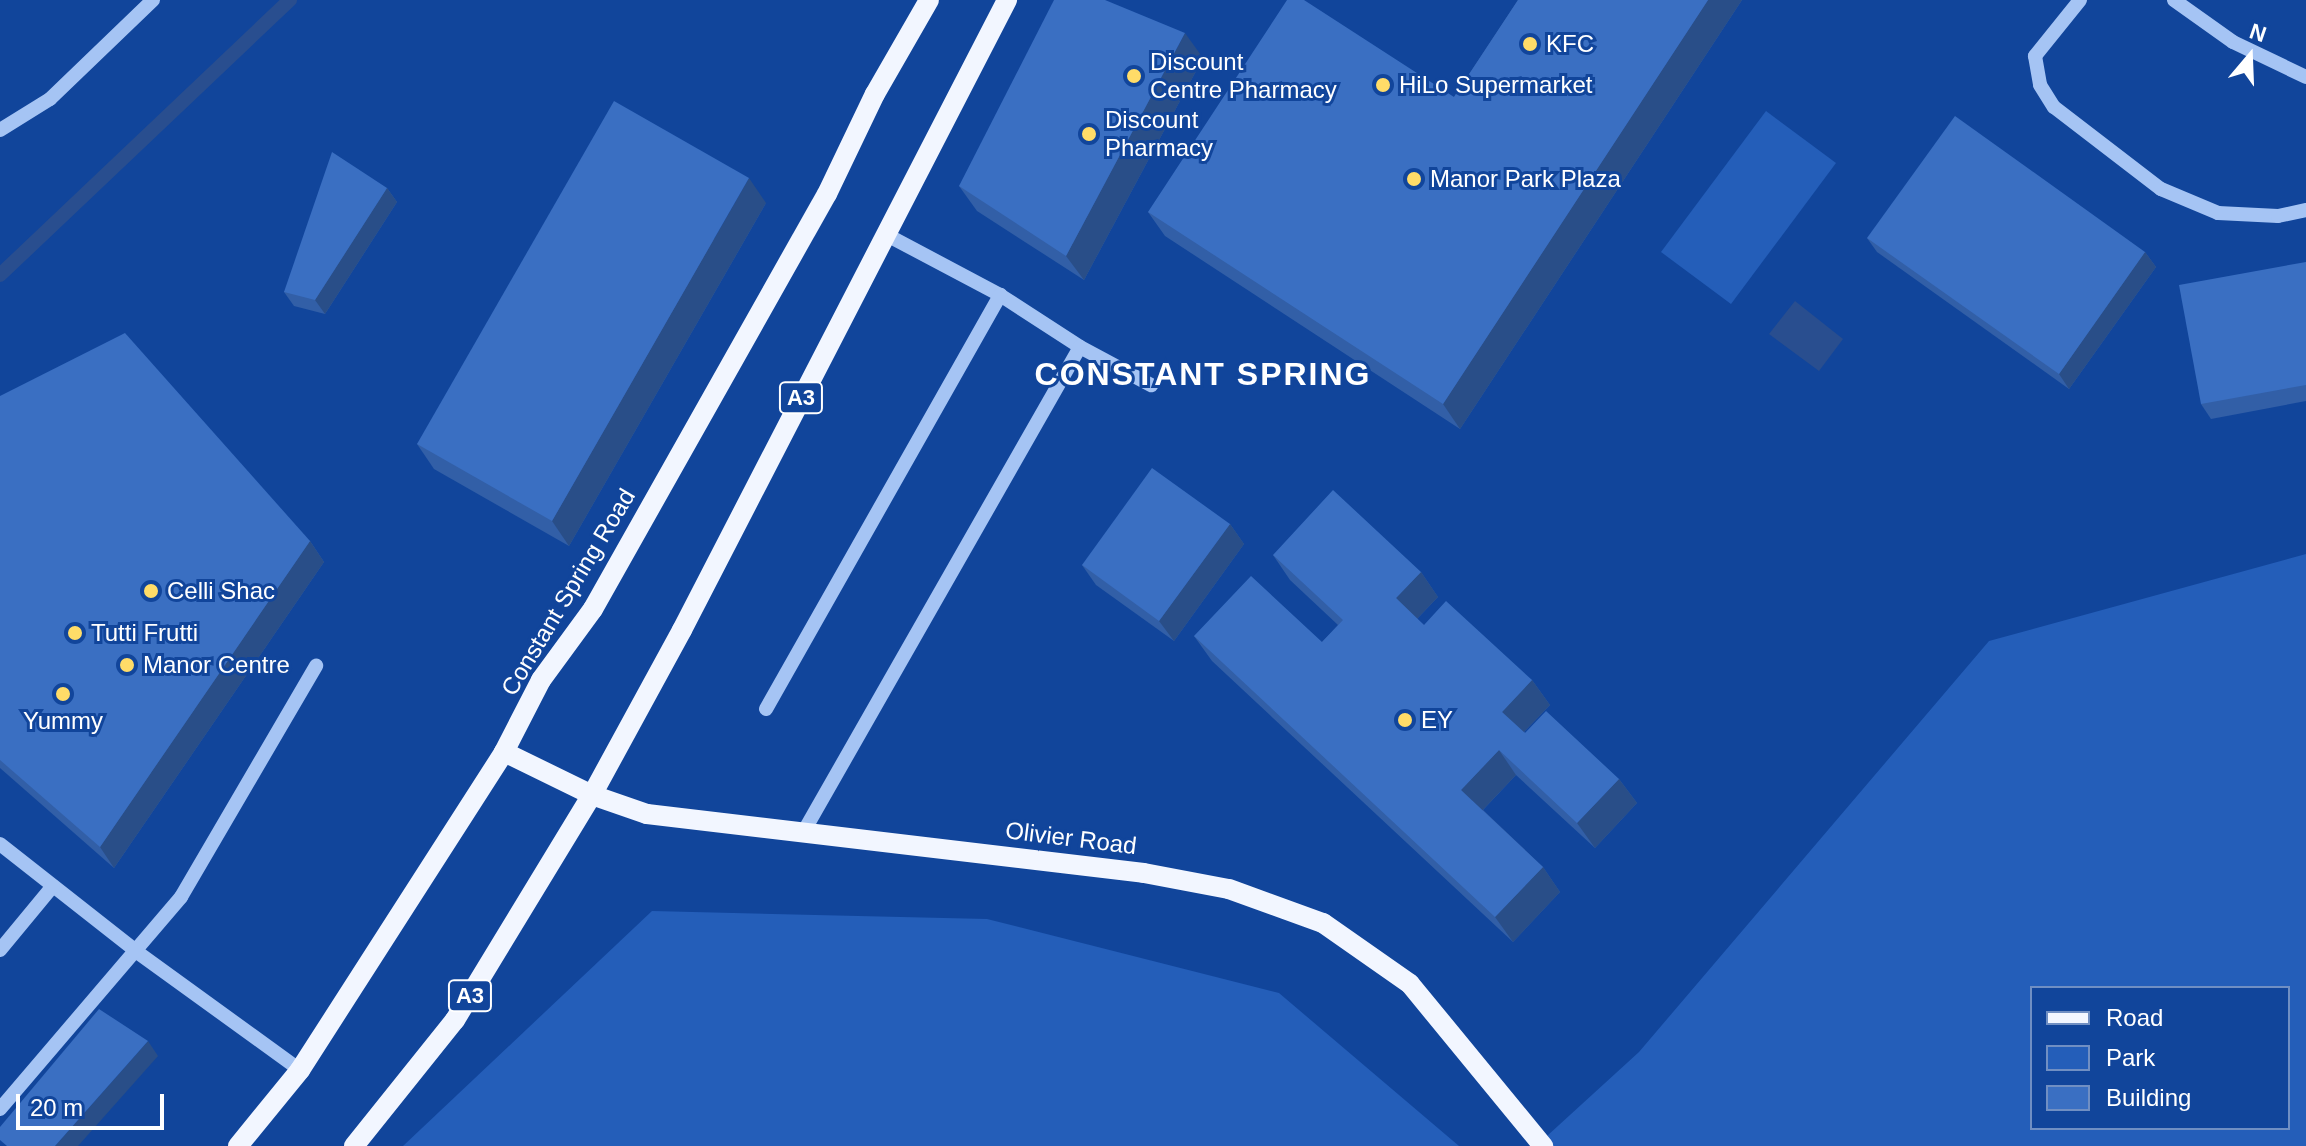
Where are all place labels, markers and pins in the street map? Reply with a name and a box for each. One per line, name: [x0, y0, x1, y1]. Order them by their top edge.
place label: KFC: [1546, 30, 1594, 58]
marker: KFC: [1521, 35, 1539, 53]
place label: Discount Centre Pharmacy: [1150, 48, 1337, 104]
marker: Discount Centre Pharmacy: [1125, 67, 1143, 85]
place label: HiLo Supermarket: [1399, 71, 1592, 99]
marker: HiLo Supermarket: [1374, 76, 1392, 94]
place label: Discount Pharmacy: [1105, 106, 1213, 162]
marker: Discount Pharmacy: [1080, 125, 1098, 143]
place label: Manor Park Plaza: [1430, 165, 1621, 193]
marker: Manor Park Plaza: [1405, 170, 1423, 188]
place label: Celli Shac: [167, 577, 275, 605]
marker: Celli Shac: [142, 582, 160, 600]
place label: Tutti Frutti: [91, 619, 198, 647]
marker: Tutti Frutti: [66, 624, 84, 642]
place label: Manor Centre: [143, 651, 290, 679]
marker: Manor Centre: [118, 656, 136, 674]
marker: Yummy: [54, 685, 72, 703]
place label: EY: [1421, 706, 1453, 734]
place label: Yummy: [23, 707, 103, 735]
marker: EY: [1396, 711, 1414, 729]

